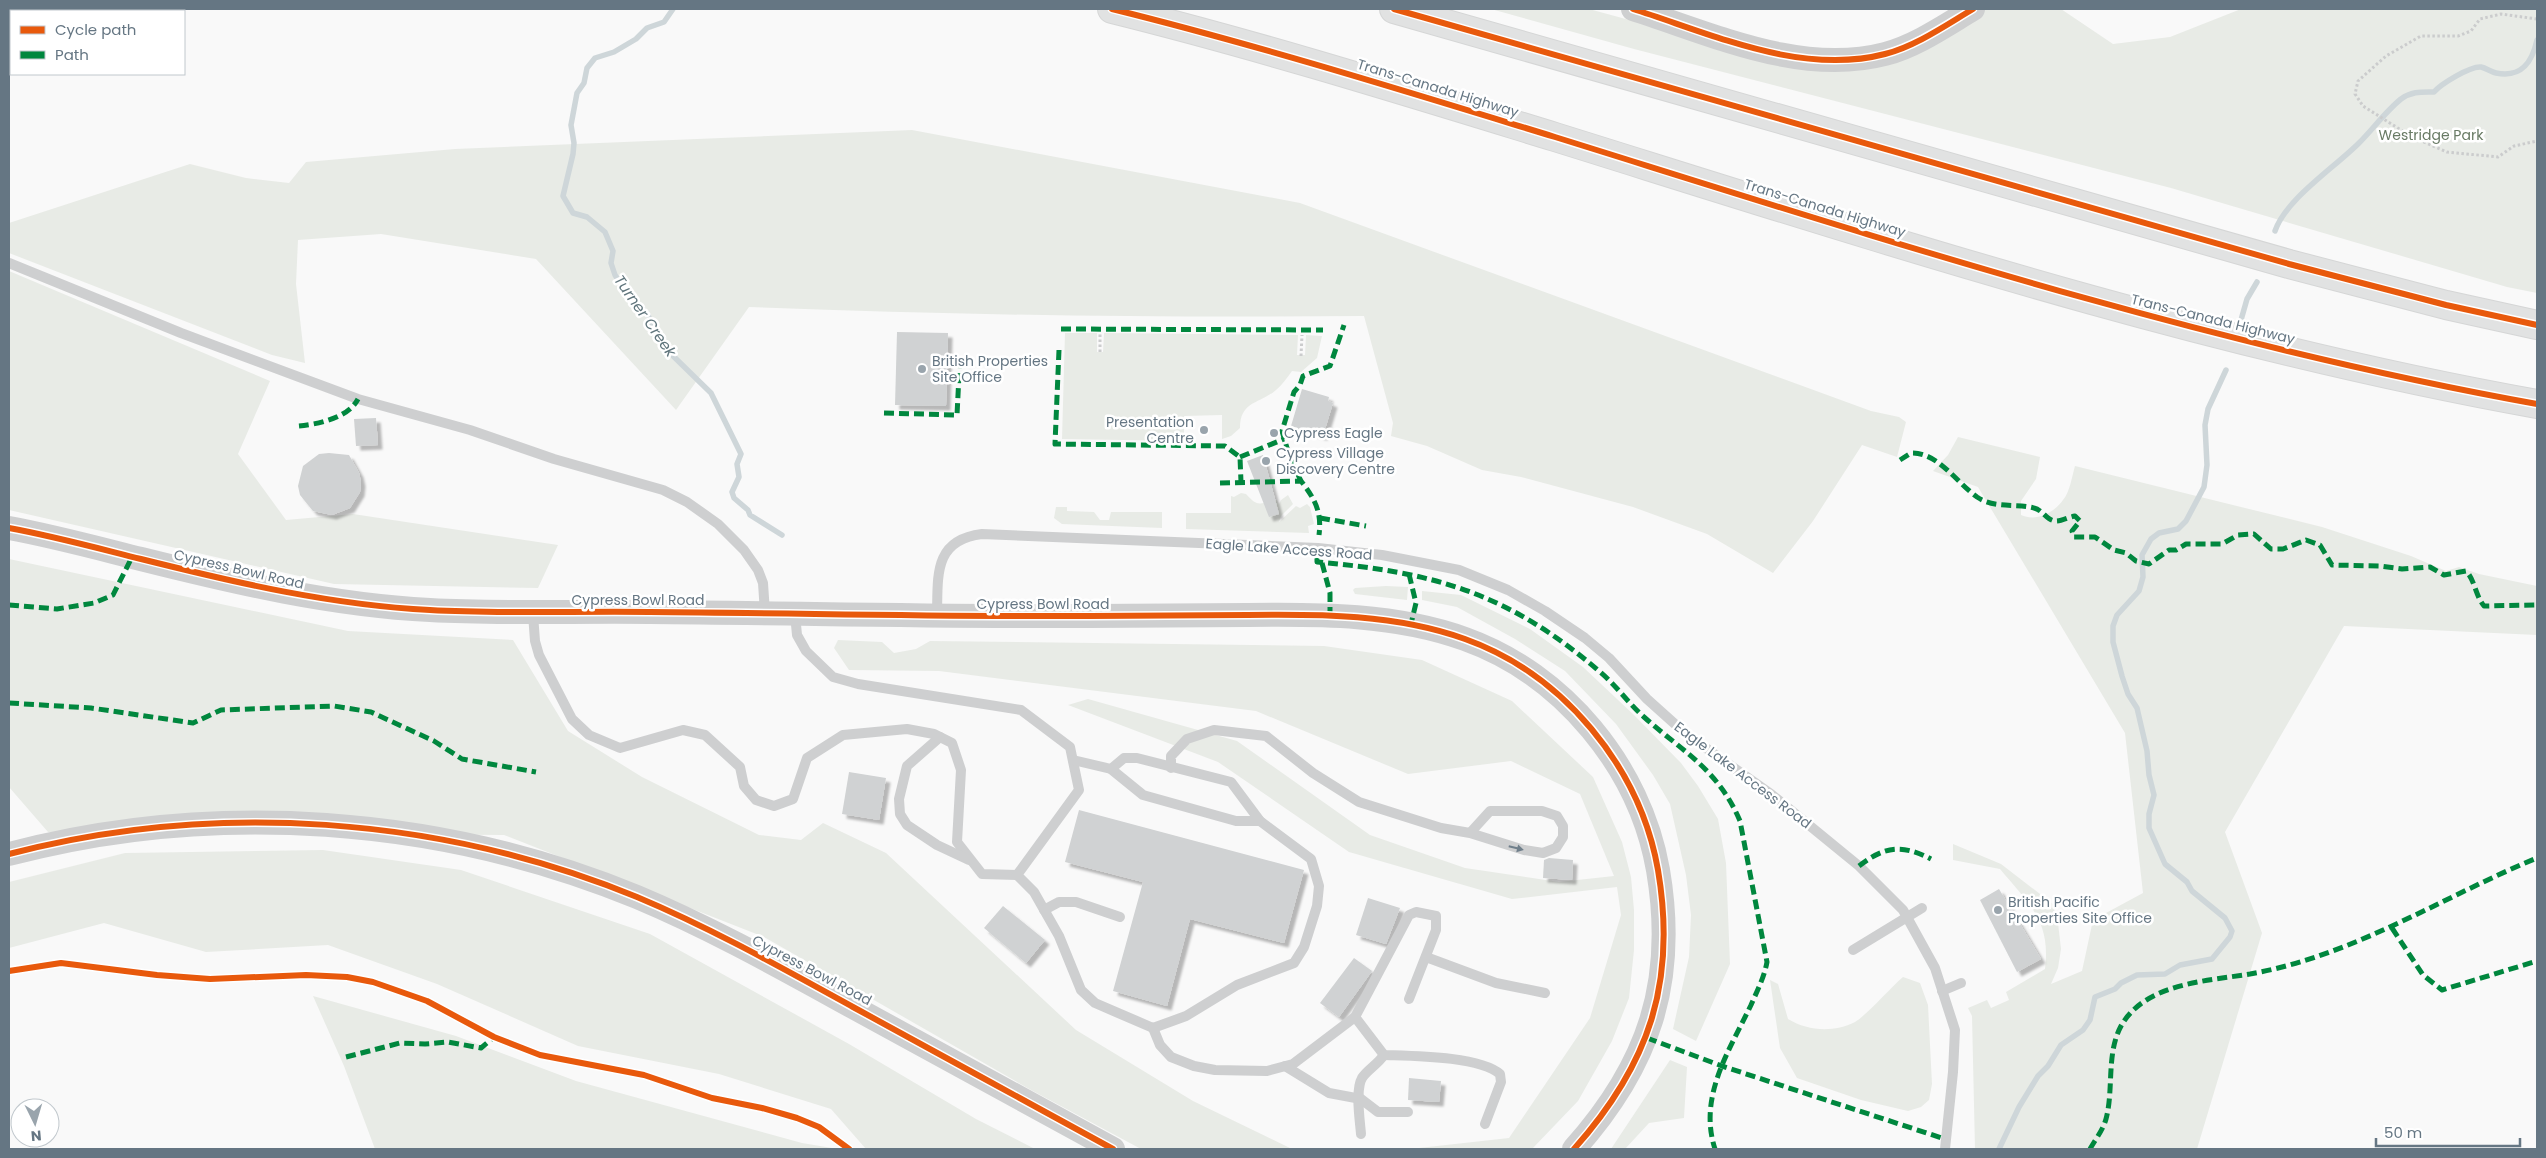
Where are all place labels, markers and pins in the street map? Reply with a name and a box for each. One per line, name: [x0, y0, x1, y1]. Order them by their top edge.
place label: British Properties Site Office: [932, 351, 1048, 387]
marker: British Properties Site Office: [916, 363, 928, 375]
place label: Presentation Centre: [1106, 412, 1194, 448]
place label: Cypress Eagle: [1284, 423, 1383, 443]
marker: Presentation Centre: [1198, 424, 1210, 436]
marker: Cypress Eagle: [1268, 427, 1280, 439]
place label: Cypress Village Discovery Centre: [1276, 443, 1395, 479]
marker: Cypress Village Discovery Centre: [1260, 455, 1272, 467]
place label: British Pacific Properties Site Office: [2008, 892, 2152, 928]
marker: British Pacific Properties Site Office: [1992, 904, 2004, 916]

